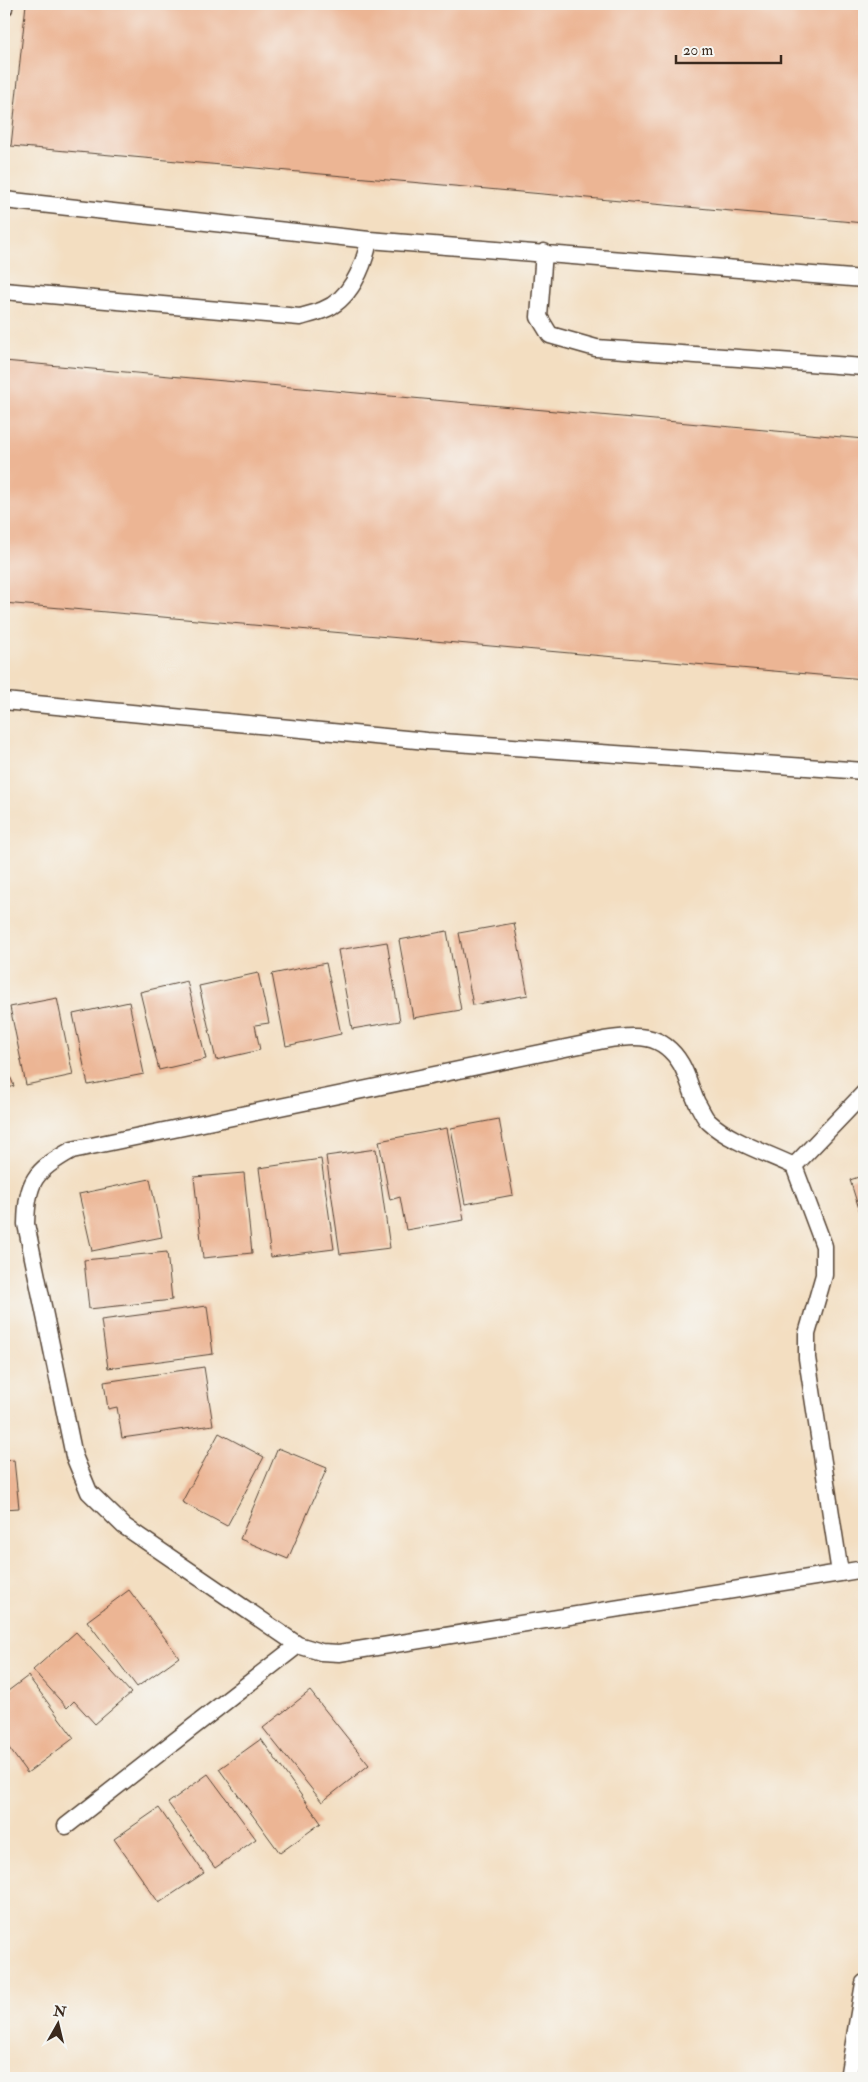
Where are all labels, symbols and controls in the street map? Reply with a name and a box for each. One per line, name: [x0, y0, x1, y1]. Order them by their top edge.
scale bar: [676, 32, 780, 64]
text: 20 m: [683, 41, 713, 60]
north arrow: [32, 2000, 82, 2050]
text: N: [51, 2002, 68, 2021]

